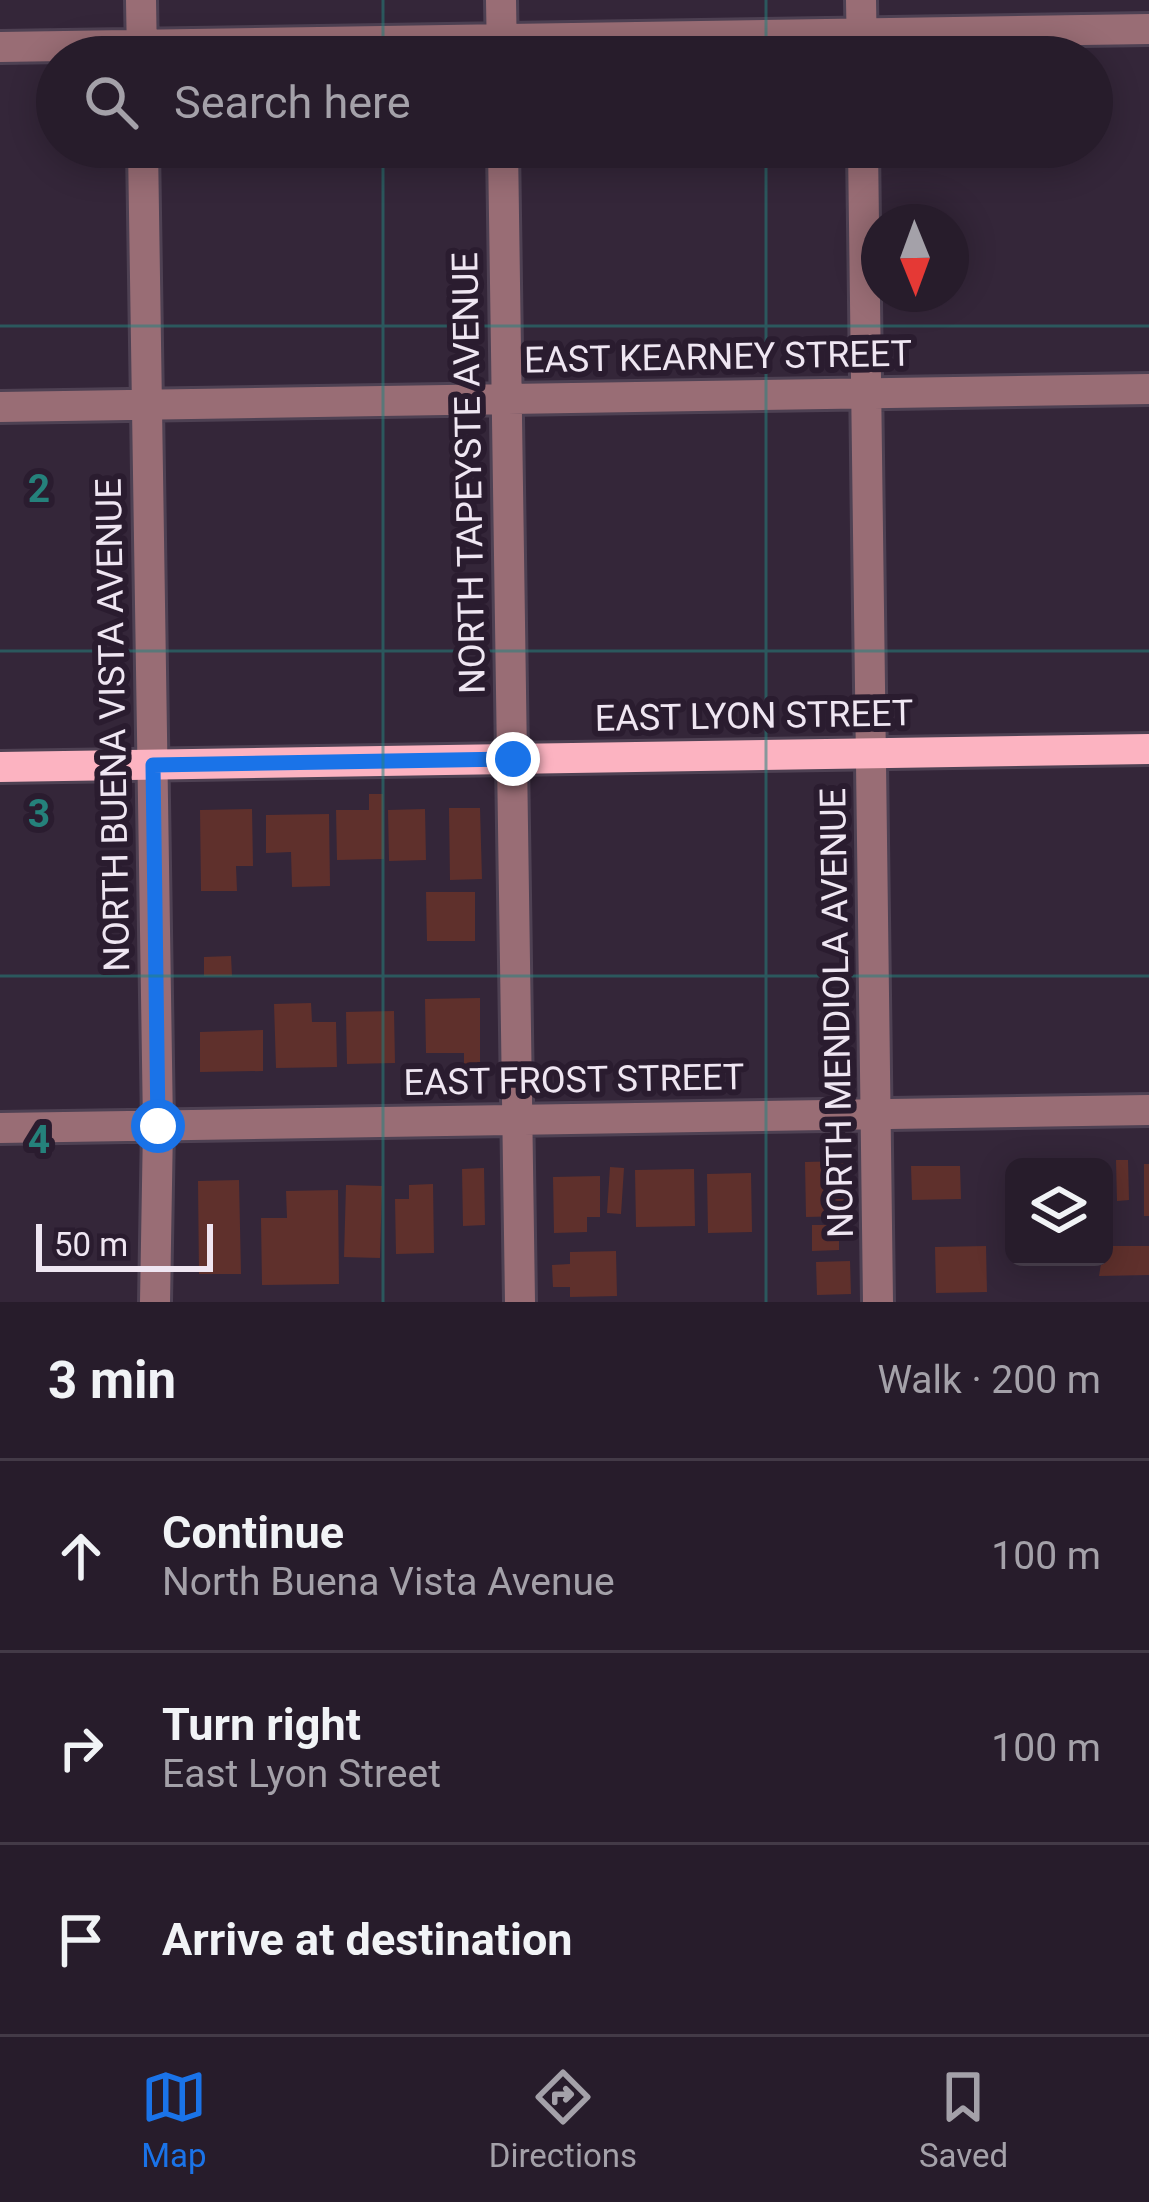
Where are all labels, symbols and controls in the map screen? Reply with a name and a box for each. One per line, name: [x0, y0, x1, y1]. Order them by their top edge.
search box: [36, 36, 1113, 168]
icon: search: [78, 69, 144, 135]
text: Search here: [174, 76, 411, 129]
north arrow: [861, 204, 969, 312]
street label: NORTH TAPEYSTE AVENUE: [444, 252, 494, 694]
street label: EAST KEARNEY STREET: [524, 333, 912, 381]
text: 2: [28, 466, 50, 512]
street label: NORTH BUENA VISTA AVENUE: [88, 478, 138, 972]
street label: EAST LYON STREET: [594, 692, 914, 740]
route end: [486, 732, 540, 786]
street label: NORTH MENDIOLA AVENUE: [812, 788, 862, 1238]
text: 3: [28, 791, 50, 837]
street label: EAST FROST STREET: [403, 1056, 745, 1104]
route start: [131, 1099, 185, 1153]
text: 4: [28, 1117, 50, 1163]
map controls: [1005, 1158, 1113, 1266]
button: layers: [1005, 1158, 1113, 1266]
scale bar: [36, 1218, 213, 1271]
text: 50 m: [54, 1225, 128, 1264]
text: 3 min: [48, 1351, 176, 1410]
text: Walk · 200 m: [877, 1357, 1101, 1403]
text: Continue: [162, 1506, 344, 1559]
icon: ahead: [48, 1523, 114, 1589]
text: 100 m: [991, 1533, 1101, 1579]
text: North Buena Vista Avenue: [162, 1559, 615, 1605]
text: Turn right: [162, 1698, 361, 1751]
icon: right: [48, 1715, 114, 1781]
text: 100 m: [991, 1725, 1101, 1771]
text: East Lyon Street: [162, 1751, 441, 1797]
icon: arrive: [48, 1907, 114, 1973]
text: Arrive at destination: [162, 1913, 573, 1966]
tab: Map: [141, 2064, 207, 2175]
tab: Directions: [489, 2064, 637, 2175]
tab: Saved: [919, 2064, 1008, 2175]

